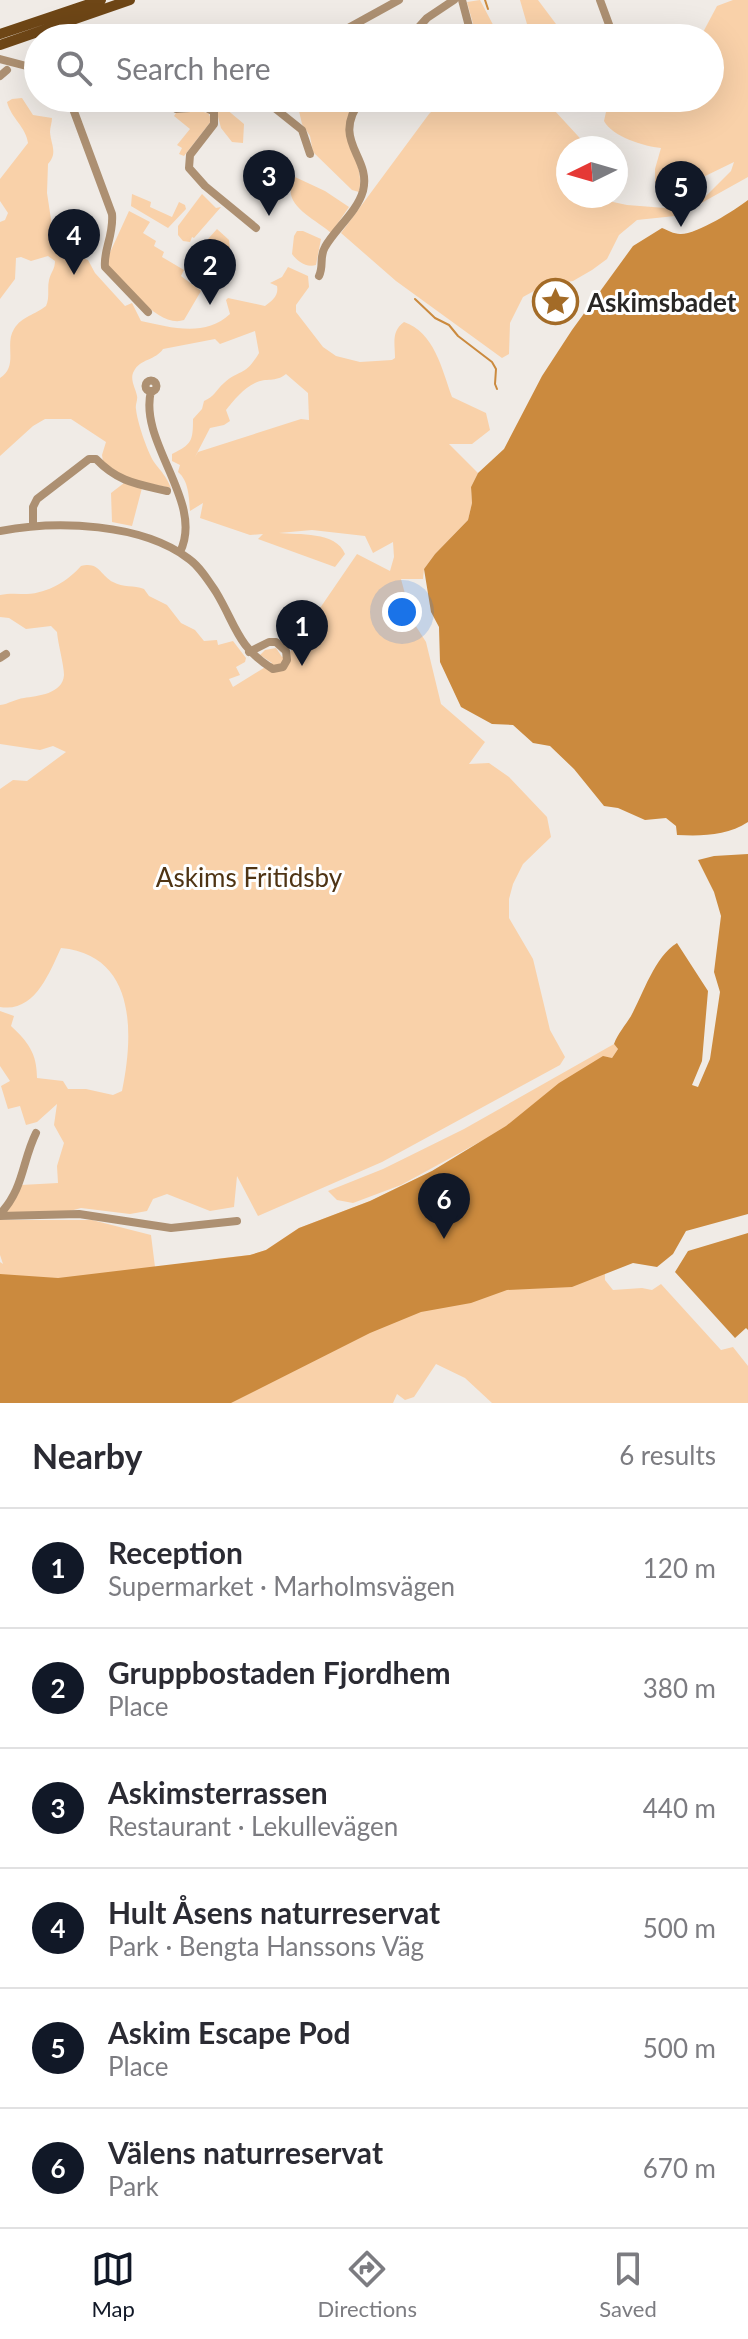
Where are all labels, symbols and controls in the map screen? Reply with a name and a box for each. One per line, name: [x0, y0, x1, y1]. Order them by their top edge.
search box: [24, 24, 724, 112]
icon: search: [52, 46, 96, 90]
text: Search here: [116, 50, 271, 86]
north arrow: [556, 136, 628, 208]
pin: 3: [243, 150, 295, 216]
pin: 5: [655, 161, 707, 227]
pin: 4: [48, 209, 100, 275]
pin: 2: [184, 239, 236, 305]
place icon: Askimsbadet: [532, 278, 580, 326]
place label: Askimsbadet: [586, 286, 737, 318]
your location: [382, 592, 422, 632]
pin: 1: [276, 600, 328, 666]
park label: Askims Fritidsby: [156, 861, 343, 893]
pin: 6: [418, 1173, 470, 1239]
text: Nearby: [32, 1435, 143, 1476]
text: 6 results: [619, 1439, 716, 1471]
text: Reception: [108, 1534, 243, 1570]
text: 1: [50, 1552, 66, 1584]
text: 120 m: [643, 1552, 716, 1584]
text: Supermarket · Marholmsvägen: [108, 1570, 455, 1602]
text: Gruppbostaden Fjordhem: [108, 1654, 451, 1690]
text: 2: [50, 1672, 66, 1704]
text: 380 m: [643, 1672, 716, 1704]
text: Place: [108, 1690, 169, 1722]
text: Askimsterrassen: [108, 1774, 328, 1810]
text: 3: [50, 1792, 66, 1824]
text: 440 m: [643, 1792, 716, 1824]
text: Restaurant · Lekullevägen: [108, 1810, 398, 1842]
text: Hult Åsens naturreservat: [108, 1894, 440, 1930]
text: 4: [50, 1912, 66, 1944]
text: 500 m: [643, 1912, 716, 1944]
text: Park · Bengta Hanssons Väg: [108, 1930, 424, 1962]
text: Askim Escape Pod: [108, 2014, 350, 2050]
text: 5: [50, 2032, 66, 2064]
text: 500 m: [643, 2032, 716, 2064]
text: Place: [108, 2050, 169, 2082]
text: Välens naturreservat: [108, 2134, 383, 2170]
text: 6: [50, 2152, 66, 2184]
text: 670 m: [643, 2152, 716, 2184]
text: Park: [108, 2170, 159, 2202]
tab: Map: [91, 2247, 135, 2322]
tab: Directions: [318, 2247, 417, 2322]
tab: Saved: [599, 2247, 657, 2322]

